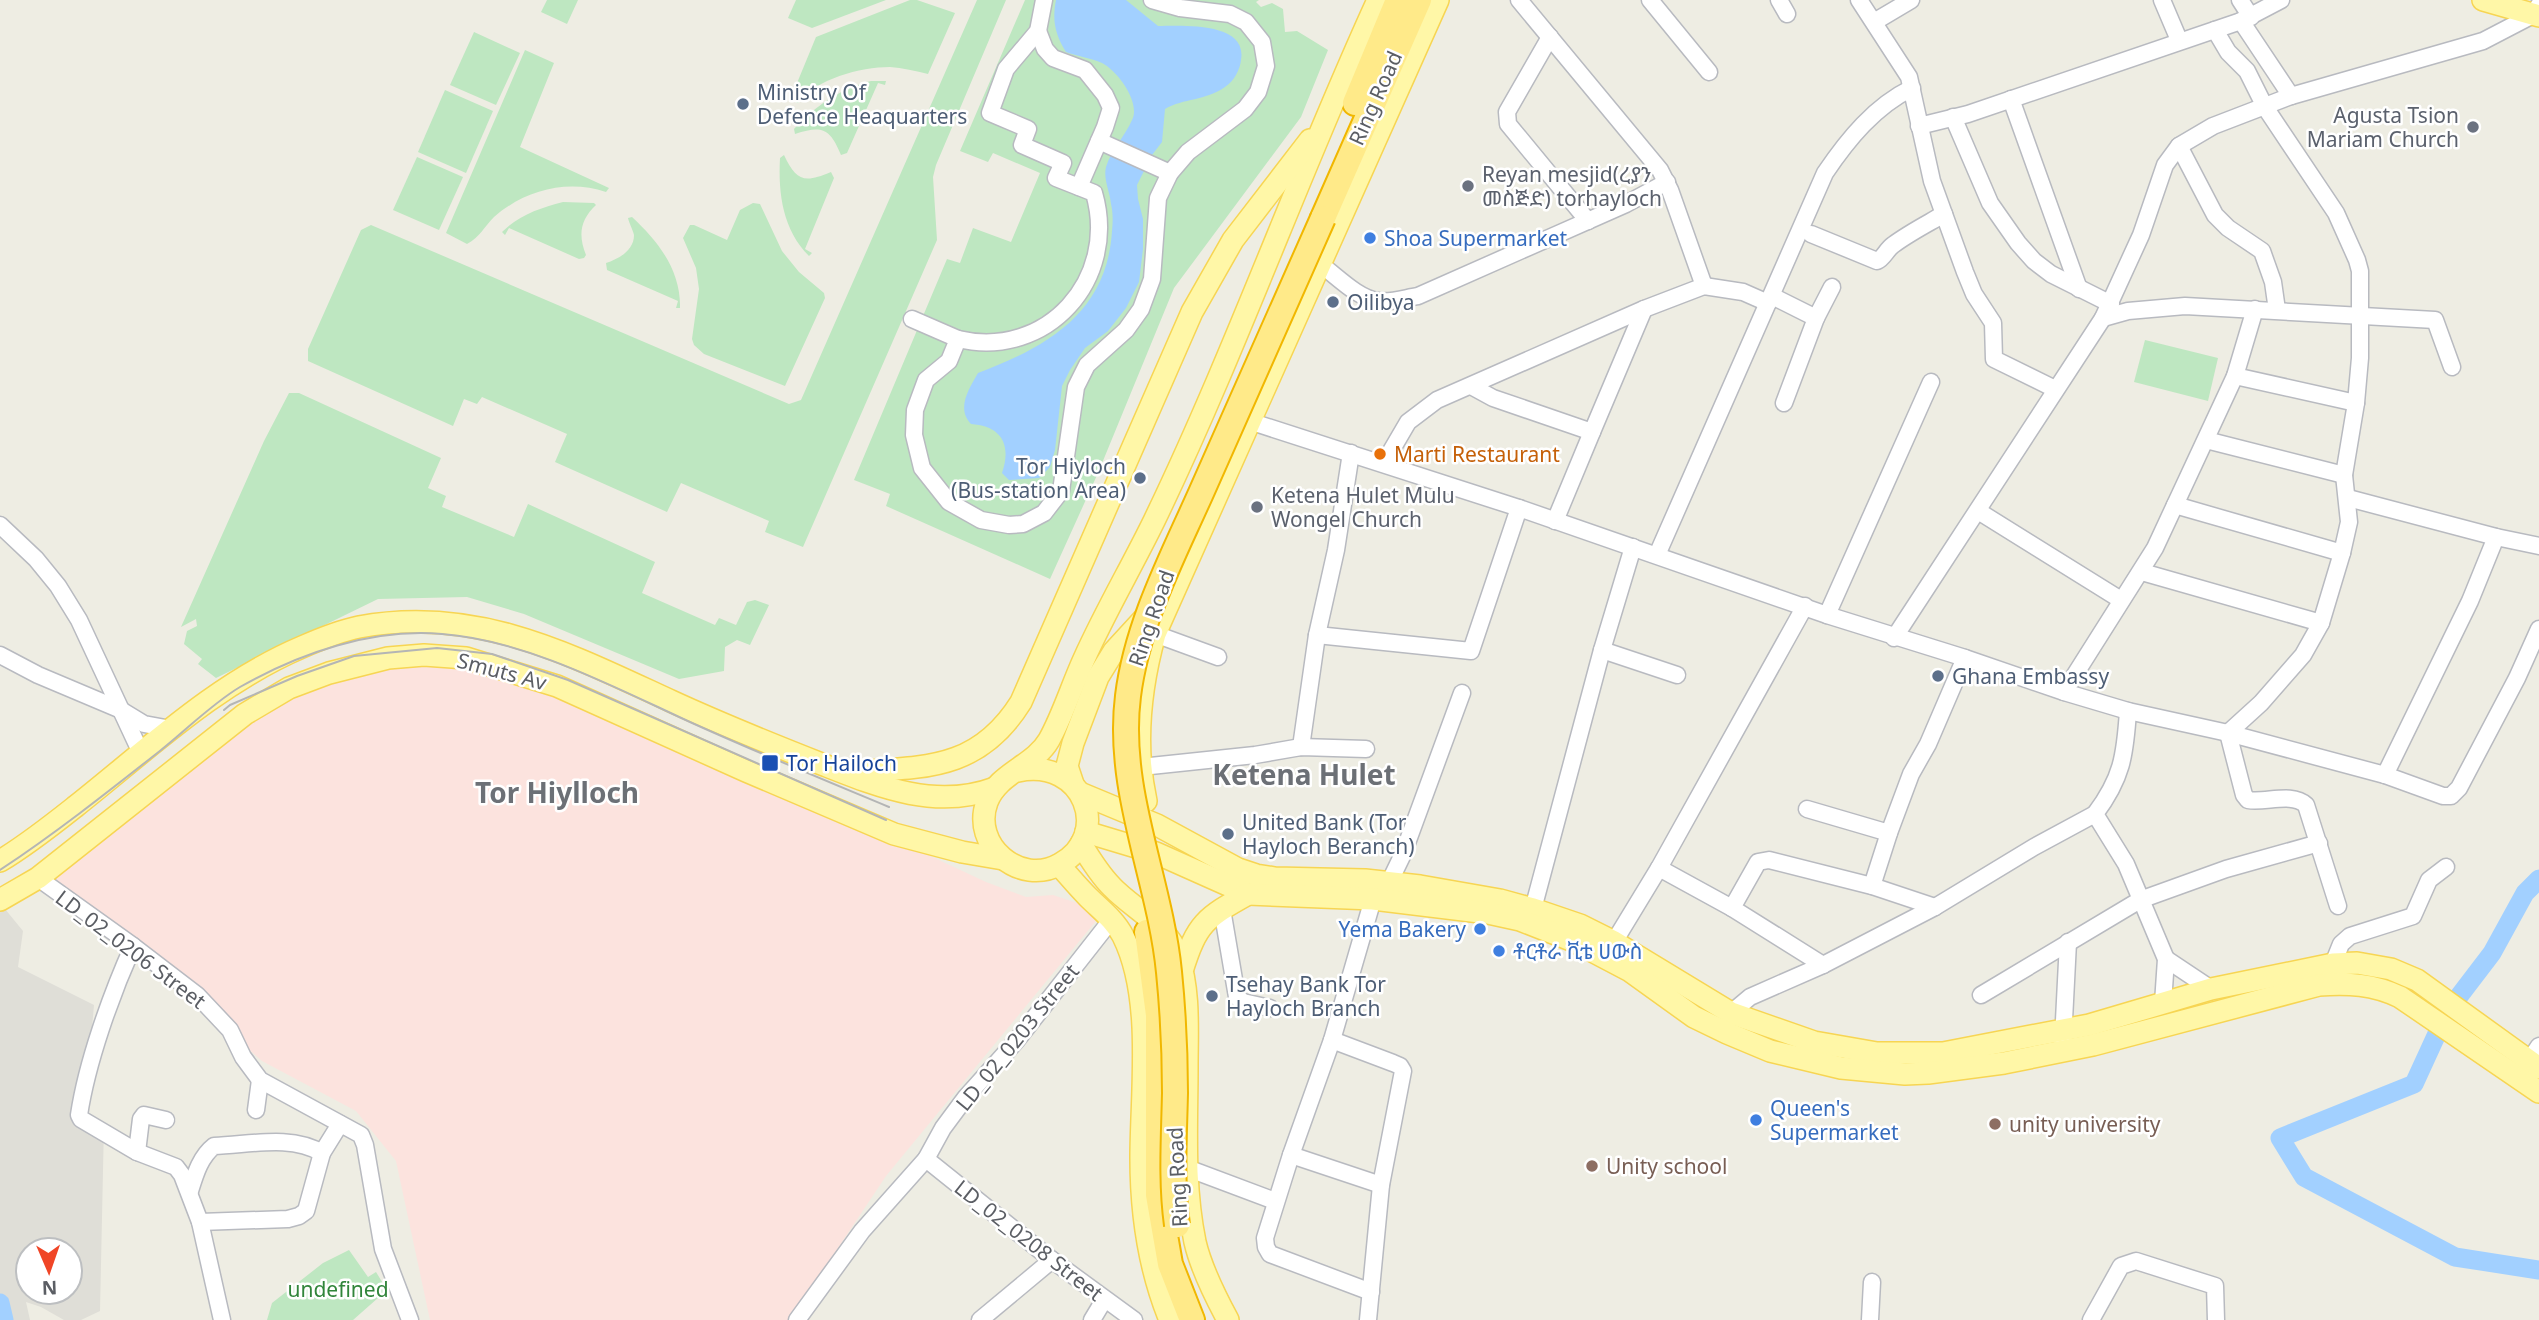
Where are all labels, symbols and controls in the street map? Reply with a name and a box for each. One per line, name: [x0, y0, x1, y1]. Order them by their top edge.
street label: Ring Road: [1342, 46, 1408, 150]
place label: Ministry Of Defence Heaquarters: [757, 78, 967, 130]
marker: Ministry Of Defence Heaquarters: [735, 96, 751, 112]
place label: Agusta Tsion Mariam Church: [2307, 101, 2459, 153]
marker: Agusta Tsion Mariam Church: [2465, 119, 2481, 135]
place label: Reyan mesjid(ረያን መስጅድ) torhayloch: [1482, 160, 1662, 212]
marker: Reyan mesjid(ረያን መስጅድ) torhayloch: [1460, 178, 1476, 194]
place label: Shoa Supermarket: [1384, 224, 1568, 252]
marker: Shoa Supermarket: [1362, 230, 1378, 246]
place label: Oilibya: [1347, 288, 1415, 316]
marker: Oilibya: [1325, 294, 1341, 310]
place label: Marti Restaurant: [1394, 440, 1560, 468]
marker: Marti Restaurant: [1372, 446, 1388, 462]
place label: Tor Hiyloch (Bus-station Area): [951, 452, 1126, 504]
marker: Tor Hiyloch (Bus-station Area): [1132, 470, 1148, 486]
place label: Ketena Hulet Mulu Wongel Church: [1271, 481, 1455, 533]
marker: Ketena Hulet Mulu Wongel Church: [1249, 499, 1265, 515]
street label: Ring Road: [1121, 566, 1181, 670]
street label: Smuts Av: [454, 646, 550, 696]
place label: Ghana Embassy: [1952, 662, 2109, 690]
marker: Ghana Embassy: [1930, 668, 1946, 684]
place label: Tor Hailoch: [786, 749, 897, 777]
marker: Tor Hailoch: [760, 753, 780, 773]
district label: Ketena Hulet: [1212, 755, 1396, 793]
district label: Tor Hiylloch: [475, 773, 639, 811]
place label: United Bank (Tor Hayloch Beranch): [1242, 808, 1415, 860]
marker: United Bank (Tor Hayloch Beranch): [1220, 826, 1236, 842]
street label: LD_02_0206 Street: [50, 883, 212, 1015]
place label: Yema Bakery: [1339, 915, 1466, 943]
marker: Yema Bakery: [1472, 921, 1488, 937]
place label: ቶርቶራ ቪቴ ሀውስ: [1513, 937, 1643, 965]
marker: ቶርቶራ ቪቴ ሀውስ: [1491, 943, 1507, 959]
street label: LD_02_0203 Street: [949, 957, 1085, 1116]
place label: Tsehay Bank Tor Hayloch Branch: [1226, 970, 1386, 1022]
marker: Tsehay Bank Tor Hayloch Branch: [1204, 988, 1220, 1004]
place label: Queen's Supermarket: [1770, 1094, 1899, 1146]
place label: unity university: [2009, 1110, 2161, 1138]
marker: Queen's Supermarket: [1748, 1112, 1764, 1128]
marker: unity university: [1987, 1116, 2003, 1132]
street label: Ring Road: [1160, 1126, 1194, 1228]
place label: Unity school: [1606, 1152, 1727, 1180]
marker: Unity school: [1584, 1158, 1600, 1174]
street label: LD_02_0208 Street: [949, 1173, 1109, 1307]
north arrow: [14, 1236, 84, 1306]
text: N: [41, 1275, 58, 1301]
park label: undefined: [287, 1275, 389, 1303]

